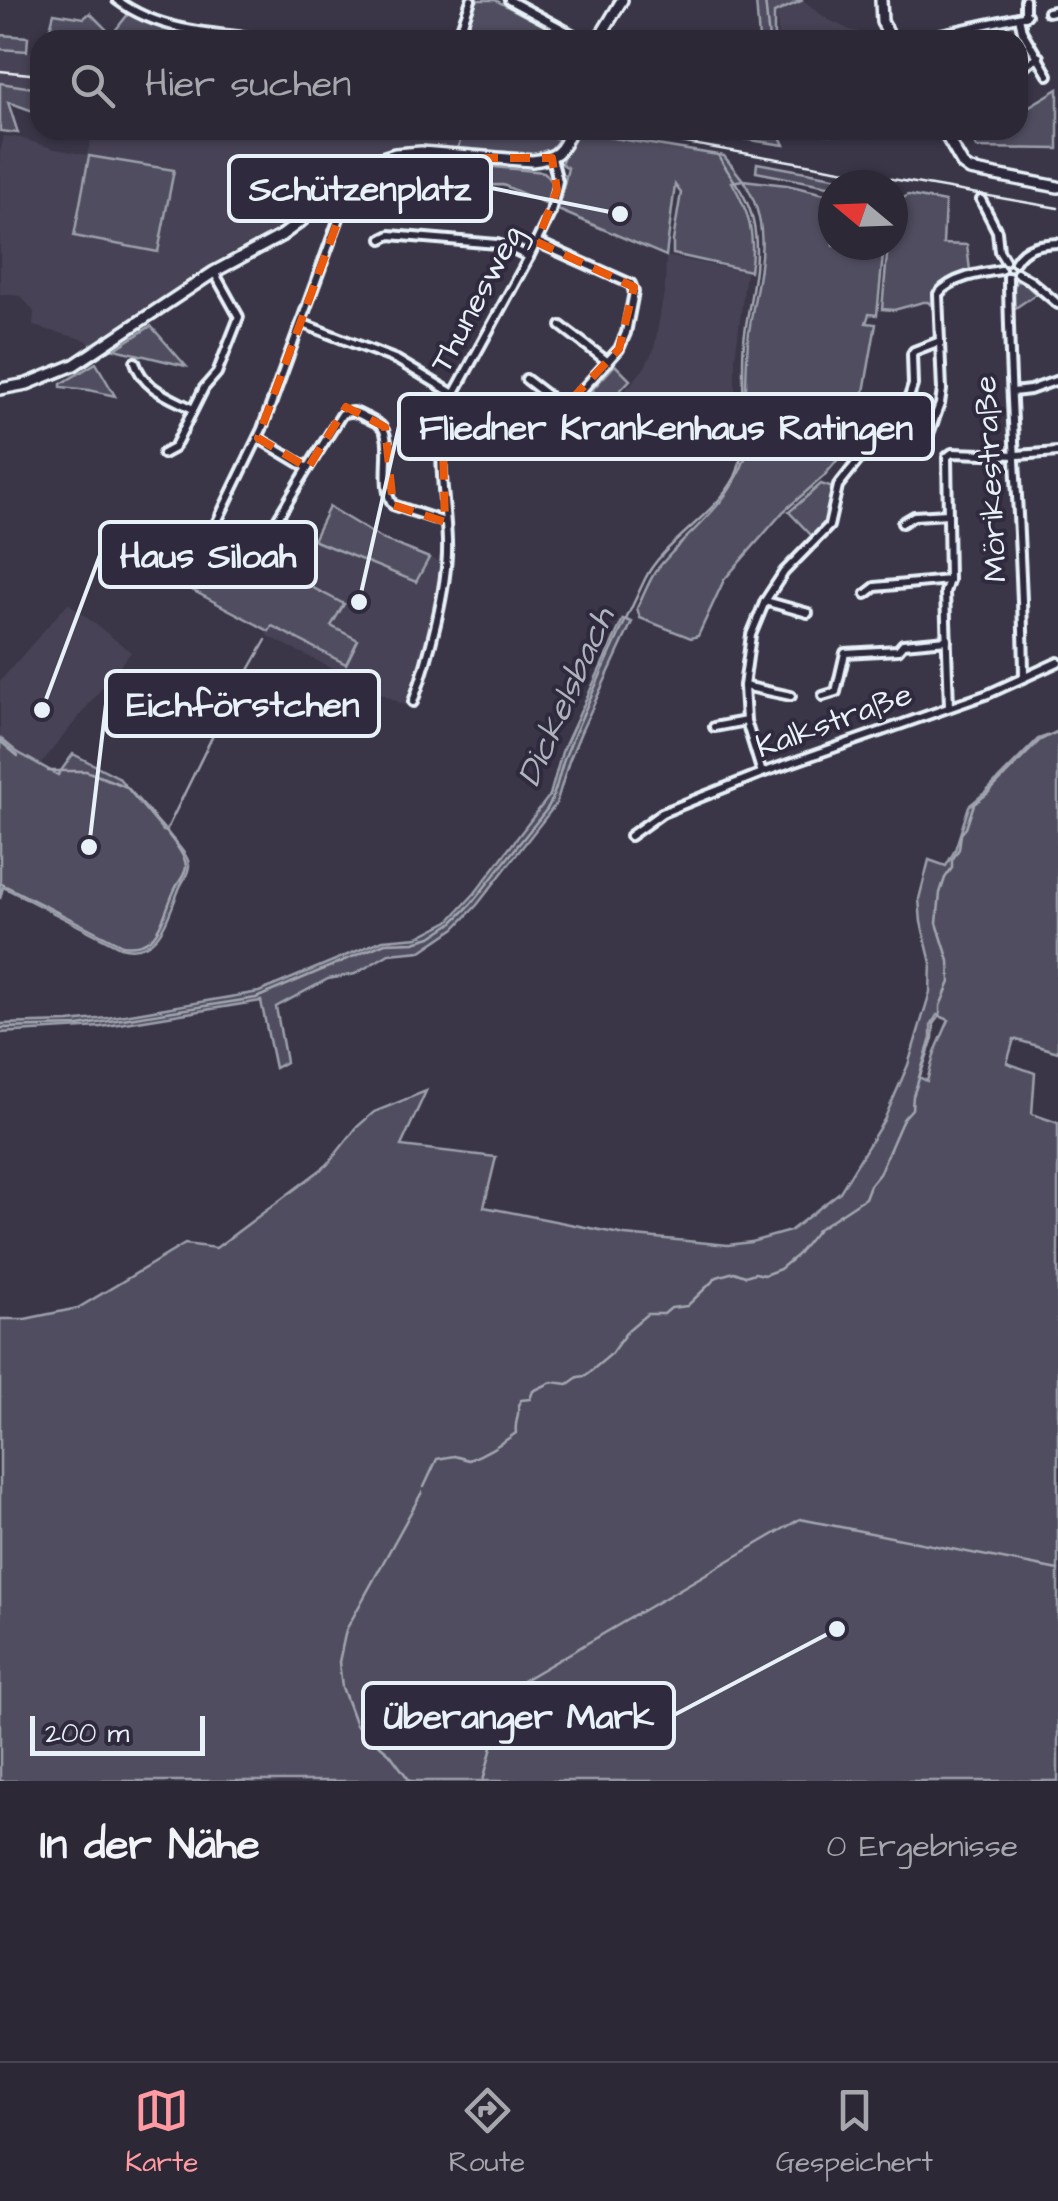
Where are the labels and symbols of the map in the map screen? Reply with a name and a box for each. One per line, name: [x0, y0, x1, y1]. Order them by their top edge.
callout: Schützenplatz: [229, 156, 491, 221]
text: Schützenplatz: [248, 165, 472, 215]
north arrow: [818, 170, 908, 260]
street label: Thunesweg: [419, 217, 535, 381]
street label: Mörikestraße: [963, 374, 1019, 584]
callout: Fliedner Krankenhaus Ratingen: [399, 394, 933, 459]
text: Fliedner Krankenhaus Ratingen: [419, 404, 914, 455]
callout: Haus Siloah: [100, 522, 316, 587]
text: Haus Siloah: [120, 532, 297, 581]
water label: Dickelsbach: [505, 598, 628, 794]
callout: Eichförstchen: [106, 671, 379, 736]
street label: Kalkstraße: [750, 672, 918, 770]
text: Eichförstchen: [127, 681, 360, 730]
callout: Überanger Mark: [363, 1683, 674, 1748]
text: Überanger Mark: [384, 1693, 655, 1744]
scale bar: [30, 1711, 205, 1756]

